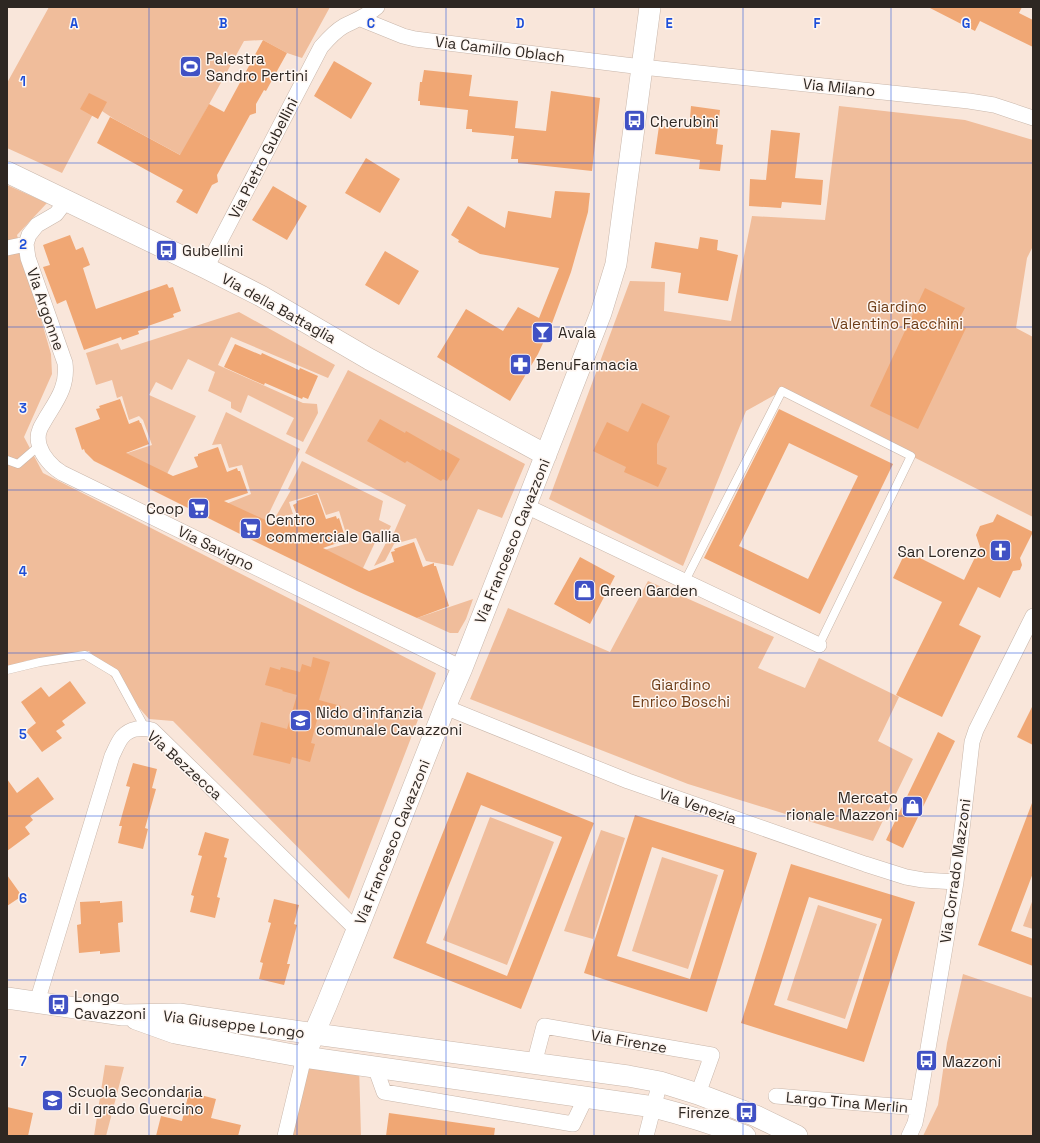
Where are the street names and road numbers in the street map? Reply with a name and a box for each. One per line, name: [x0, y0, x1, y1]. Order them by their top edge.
street label: Via Camillo Oblach: [434, 32, 566, 66]
street label: Via Milano: [802, 74, 876, 100]
street label: Via Pietro Gubellini: [224, 94, 302, 222]
street label: Via Argonne: [23, 265, 69, 353]
street label: Via della Battaglia: [218, 269, 340, 348]
street label: Via Francesco Cavazzoni: [470, 456, 554, 626]
street label: Via Savigno: [175, 521, 257, 575]
street label: Via Bezzecca: [143, 726, 227, 804]
street label: Via Francesco Cavazzoni: [350, 757, 434, 927]
street label: Via Venezia: [657, 784, 740, 828]
street label: Via Corrado Mazzoni: [935, 798, 975, 944]
street label: Via Giuseppe Longo: [162, 1006, 306, 1042]
street label: Via Firenze: [589, 1025, 669, 1057]
street label: Largo Tina Merlin: [785, 1087, 909, 1117]

